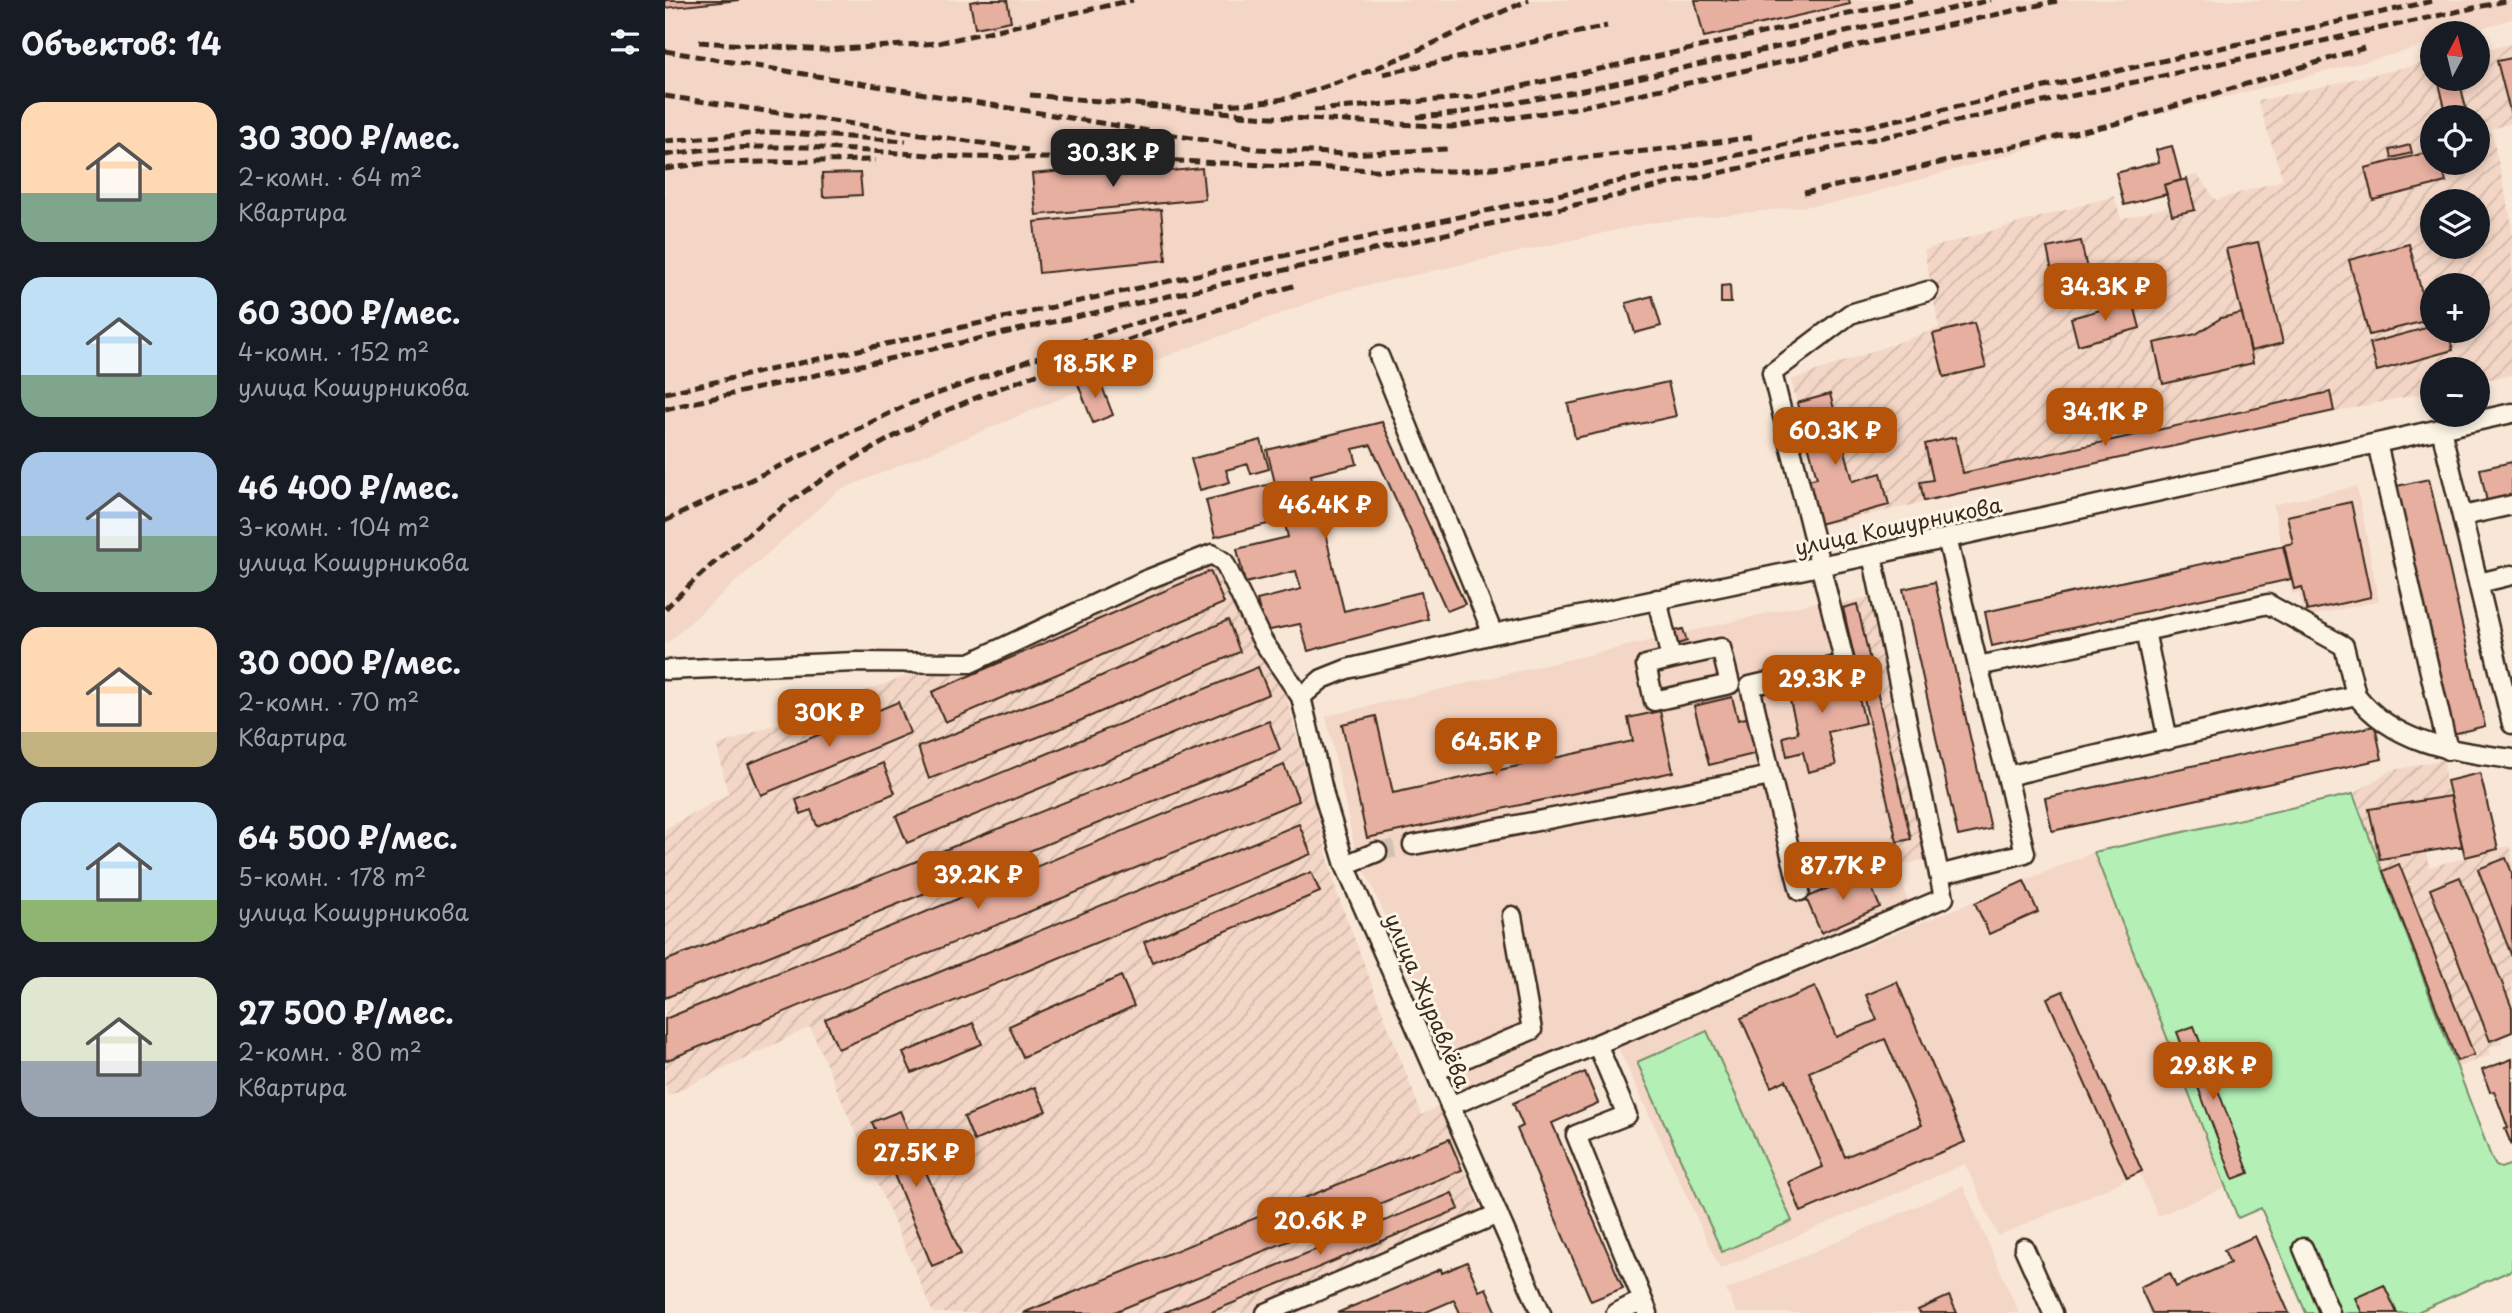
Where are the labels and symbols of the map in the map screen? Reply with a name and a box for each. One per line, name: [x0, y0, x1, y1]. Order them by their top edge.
north arrow: [2420, 21, 2490, 91]
pin: 30.3K ₽: [1048, 130, 1178, 189]
pin: 34.3K ₽: [2040, 264, 2170, 323]
pin: 18.5K ₽: [1030, 340, 1160, 400]
pin: 34.1K ₽: [2040, 388, 2170, 448]
pin: 60.3K ₽: [1770, 407, 1900, 467]
pin: 46.4K ₽: [1260, 482, 1390, 541]
street label: улица Кошурникова: [1792, 487, 2004, 563]
pin: 29.3K ₽: [1757, 656, 1887, 715]
pin: 30K ₽: [780, 690, 878, 749]
pin: 64.5K ₽: [1431, 718, 1561, 778]
pin: 87.7K ₽: [1778, 842, 1908, 902]
pin: 39.2K ₽: [913, 852, 1043, 911]
street label: улица Журавлёва: [1378, 908, 1480, 1092]
pin: 29.8K ₽: [2148, 1042, 2278, 1102]
pin: 27.5K ₽: [851, 1130, 981, 1189]
pin: 20.6K ₽: [1255, 1198, 1385, 1257]

